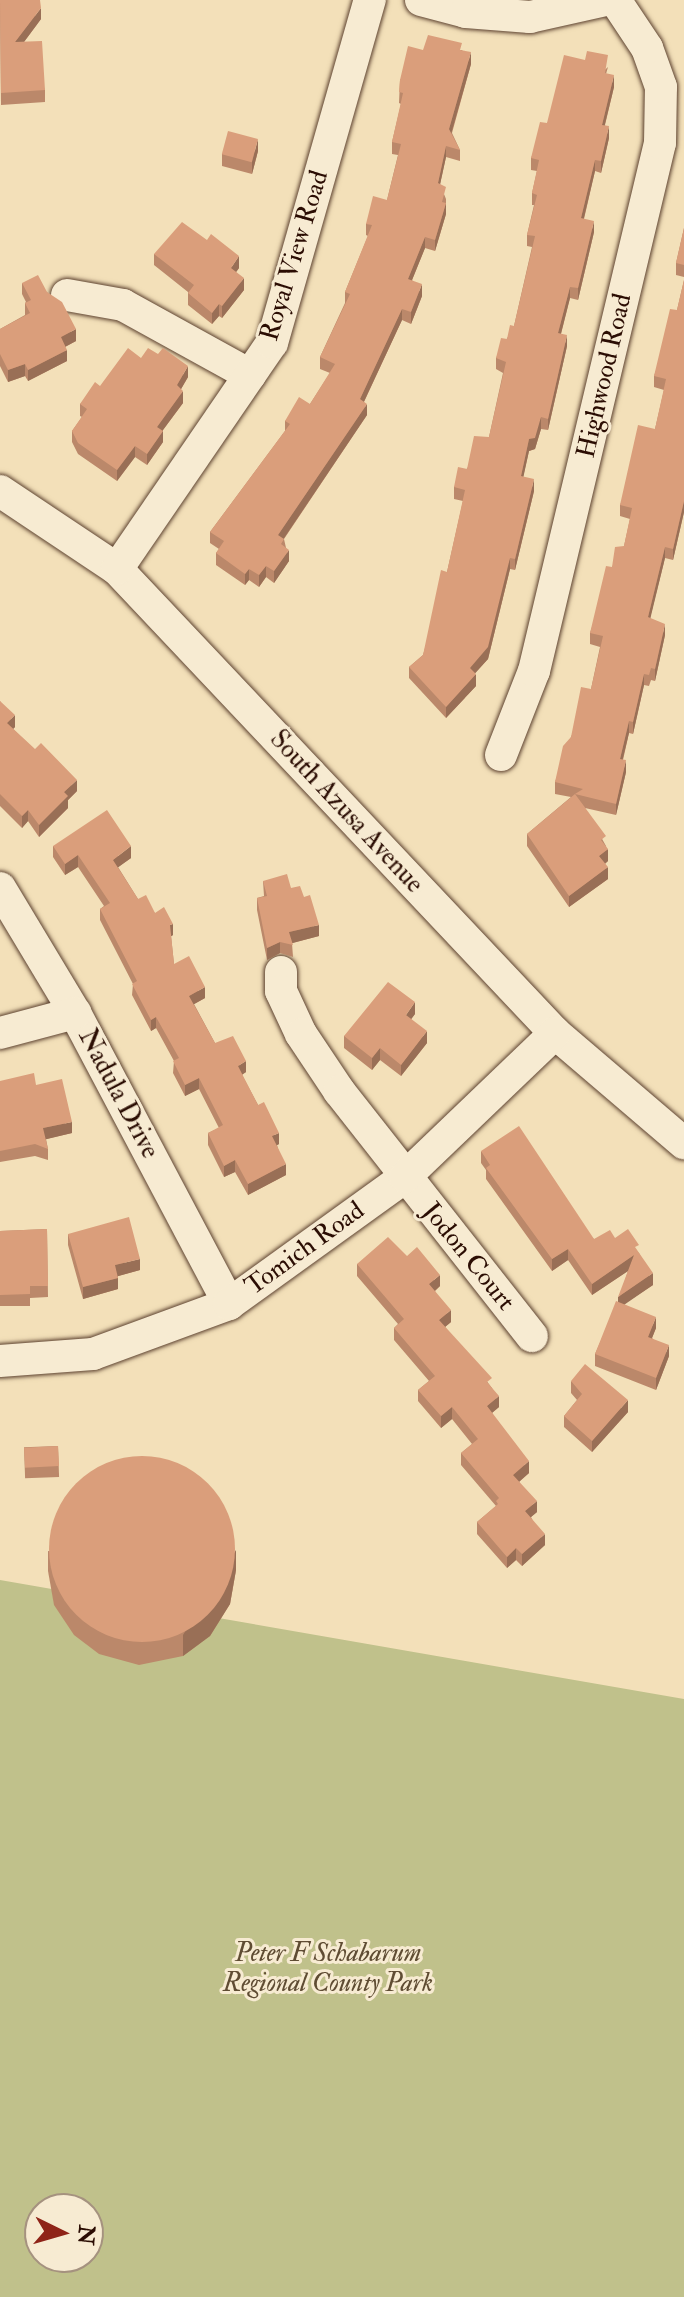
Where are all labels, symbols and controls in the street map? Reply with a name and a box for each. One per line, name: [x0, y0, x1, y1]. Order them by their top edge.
street label: Royal View Road: [254, 167, 336, 345]
street label: Highwood Road: [571, 291, 639, 461]
street label: South Azusa Avenue: [263, 724, 429, 900]
street label: Nadula Drive: [71, 1024, 165, 1164]
street label: Tomich Road: [239, 1195, 371, 1303]
street label: Jodon Court: [415, 1197, 521, 1317]
park label: Peter F Schabarum Regional County Park: [223, 1938, 433, 2000]
north arrow: [24, 2193, 104, 2273]
text: N: [71, 2224, 101, 2246]

